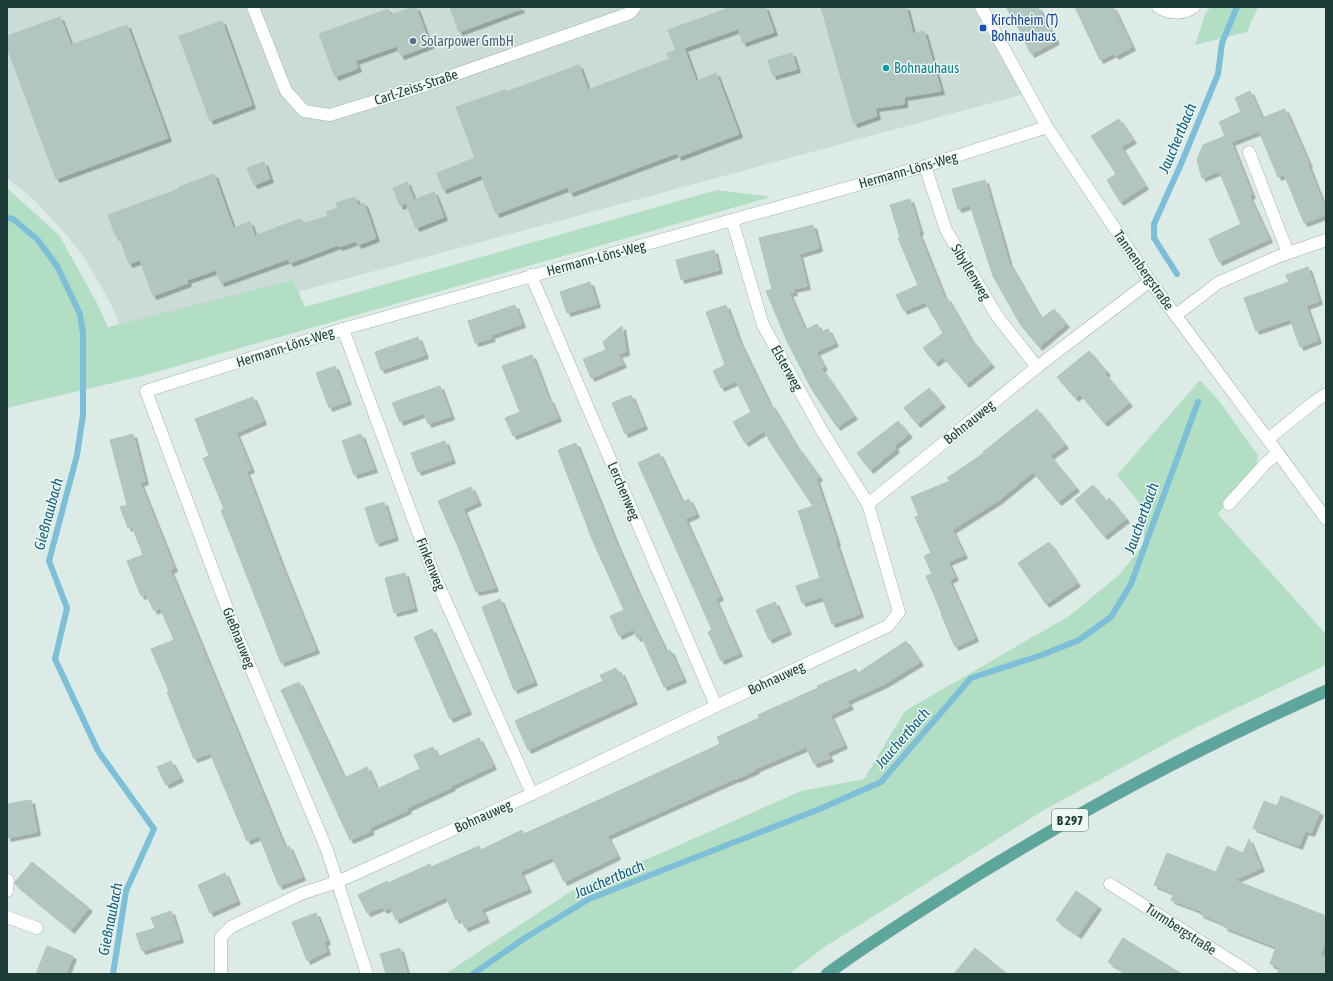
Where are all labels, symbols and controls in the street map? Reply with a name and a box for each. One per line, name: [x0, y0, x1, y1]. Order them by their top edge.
place label: Kirchheim (T) Bohnauhaus: [991, 12, 1058, 44]
marker: Kirchheim (T) Bohnauhaus: [978, 23, 988, 33]
place label: Solarpower GmbH: [421, 33, 514, 49]
marker: Solarpower GmbH: [408, 36, 418, 46]
place label: Bohnauhaus: [894, 60, 959, 76]
marker: Bohnauhaus: [881, 63, 891, 73]
street label: Carl-Zeiss-Straße: [372, 66, 460, 108]
water label: Jauchertbach: [1154, 101, 1199, 176]
street label: Hermann-Löns-Weg: [857, 148, 959, 192]
street label: Tannenbergstraße: [1111, 227, 1177, 313]
street label: Hermann-Löns-Weg: [545, 237, 647, 279]
street label: Sibyllenweg: [948, 241, 994, 303]
street label: Hermann-Löns-Weg: [234, 324, 336, 370]
street label: Elsterweg: [768, 342, 806, 394]
street label: Bohnauweg: [940, 397, 998, 447]
street label: Lerchenweg: [605, 460, 643, 522]
water label: Gießnaubach: [30, 476, 66, 552]
water label: Jauchertbach: [1120, 480, 1162, 557]
street label: Finkenweg: [413, 535, 449, 593]
street label: Gießnauweg: [220, 605, 258, 671]
street label: Bohnauweg: [745, 658, 807, 698]
water label: Jauchertbach: [871, 704, 933, 772]
street label: Bohnauweg: [452, 796, 514, 836]
road number: B 297: [1052, 809, 1088, 831]
water label: Jauchertbach: [571, 857, 646, 902]
water label: Gießnaubach: [95, 881, 125, 957]
street label: Turmbergstraße: [1142, 900, 1220, 958]

